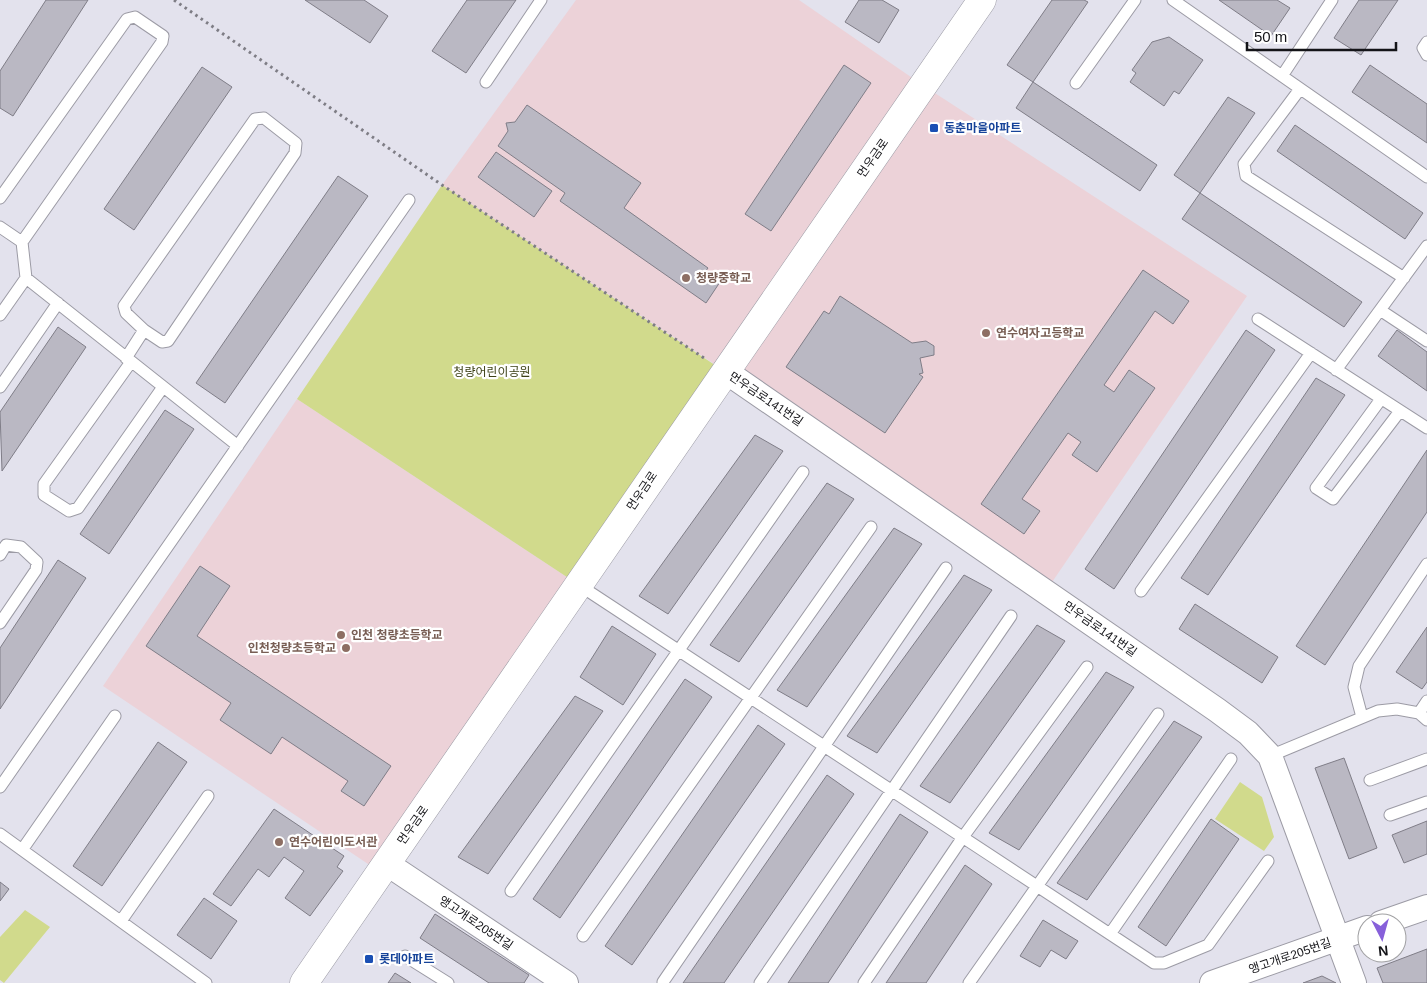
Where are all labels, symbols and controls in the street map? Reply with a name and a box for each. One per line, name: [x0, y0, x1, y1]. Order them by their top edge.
scale bar: [1247, 20, 1396, 52]
text: 50 m: [1254, 28, 1287, 45]
place label: 동춘마을아파트: [944, 121, 1021, 135]
marker: 동춘마을아파트: [928, 122, 940, 134]
street label: 먼우금로: [855, 136, 891, 180]
place label: 청량중학교: [696, 271, 751, 285]
marker: 청량중학교: [680, 272, 692, 284]
place label: 연수여자고등학교: [996, 326, 1084, 340]
marker: 연수여자고등학교: [980, 327, 992, 339]
park label: 청량어린이공원: [453, 365, 531, 379]
street label: 먼우금로141번길: [726, 369, 806, 429]
street label: 먼우금로: [624, 469, 660, 513]
street label: 먼우금로141번길: [1061, 599, 1139, 659]
place label: 인천 청량초등학교: [351, 628, 443, 642]
marker: 인천 청량초등학교: [335, 629, 347, 641]
place label: 인천청량초등학교: [248, 641, 336, 655]
marker: 인천청량초등학교: [340, 642, 352, 654]
street label: 먼우금로: [395, 803, 431, 847]
place label: 연수어린이도서관: [289, 835, 377, 849]
marker: 연수어린이도서관: [273, 836, 285, 848]
street label: 앵고개로205번길: [436, 893, 516, 953]
north arrow: [1357, 913, 1407, 963]
street label: 앵고개로205번길: [1247, 935, 1333, 977]
text: N: [1377, 942, 1389, 959]
place label: 롯데아파트: [379, 952, 434, 966]
marker: 롯데아파트: [363, 953, 375, 965]

